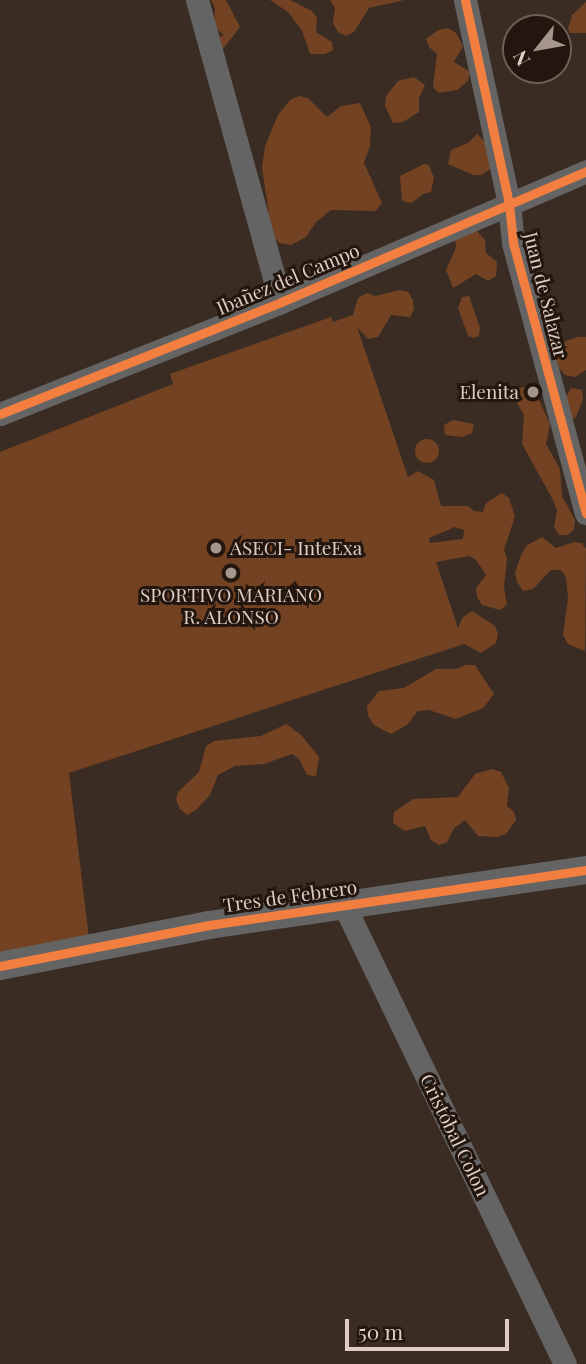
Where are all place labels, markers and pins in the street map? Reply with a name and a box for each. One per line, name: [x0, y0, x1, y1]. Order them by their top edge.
place label: Elenita: [459, 381, 519, 403]
marker: Elenita: [525, 384, 541, 400]
place label: ASECI- InteExa: [230, 537, 362, 559]
marker: ASECI- InteExa: [208, 540, 224, 556]
marker: SPORTIVO MARIANO R. ALONSO: [223, 565, 239, 581]
place label: SPORTIVO MARIANO R. ALONSO: [140, 584, 322, 628]

